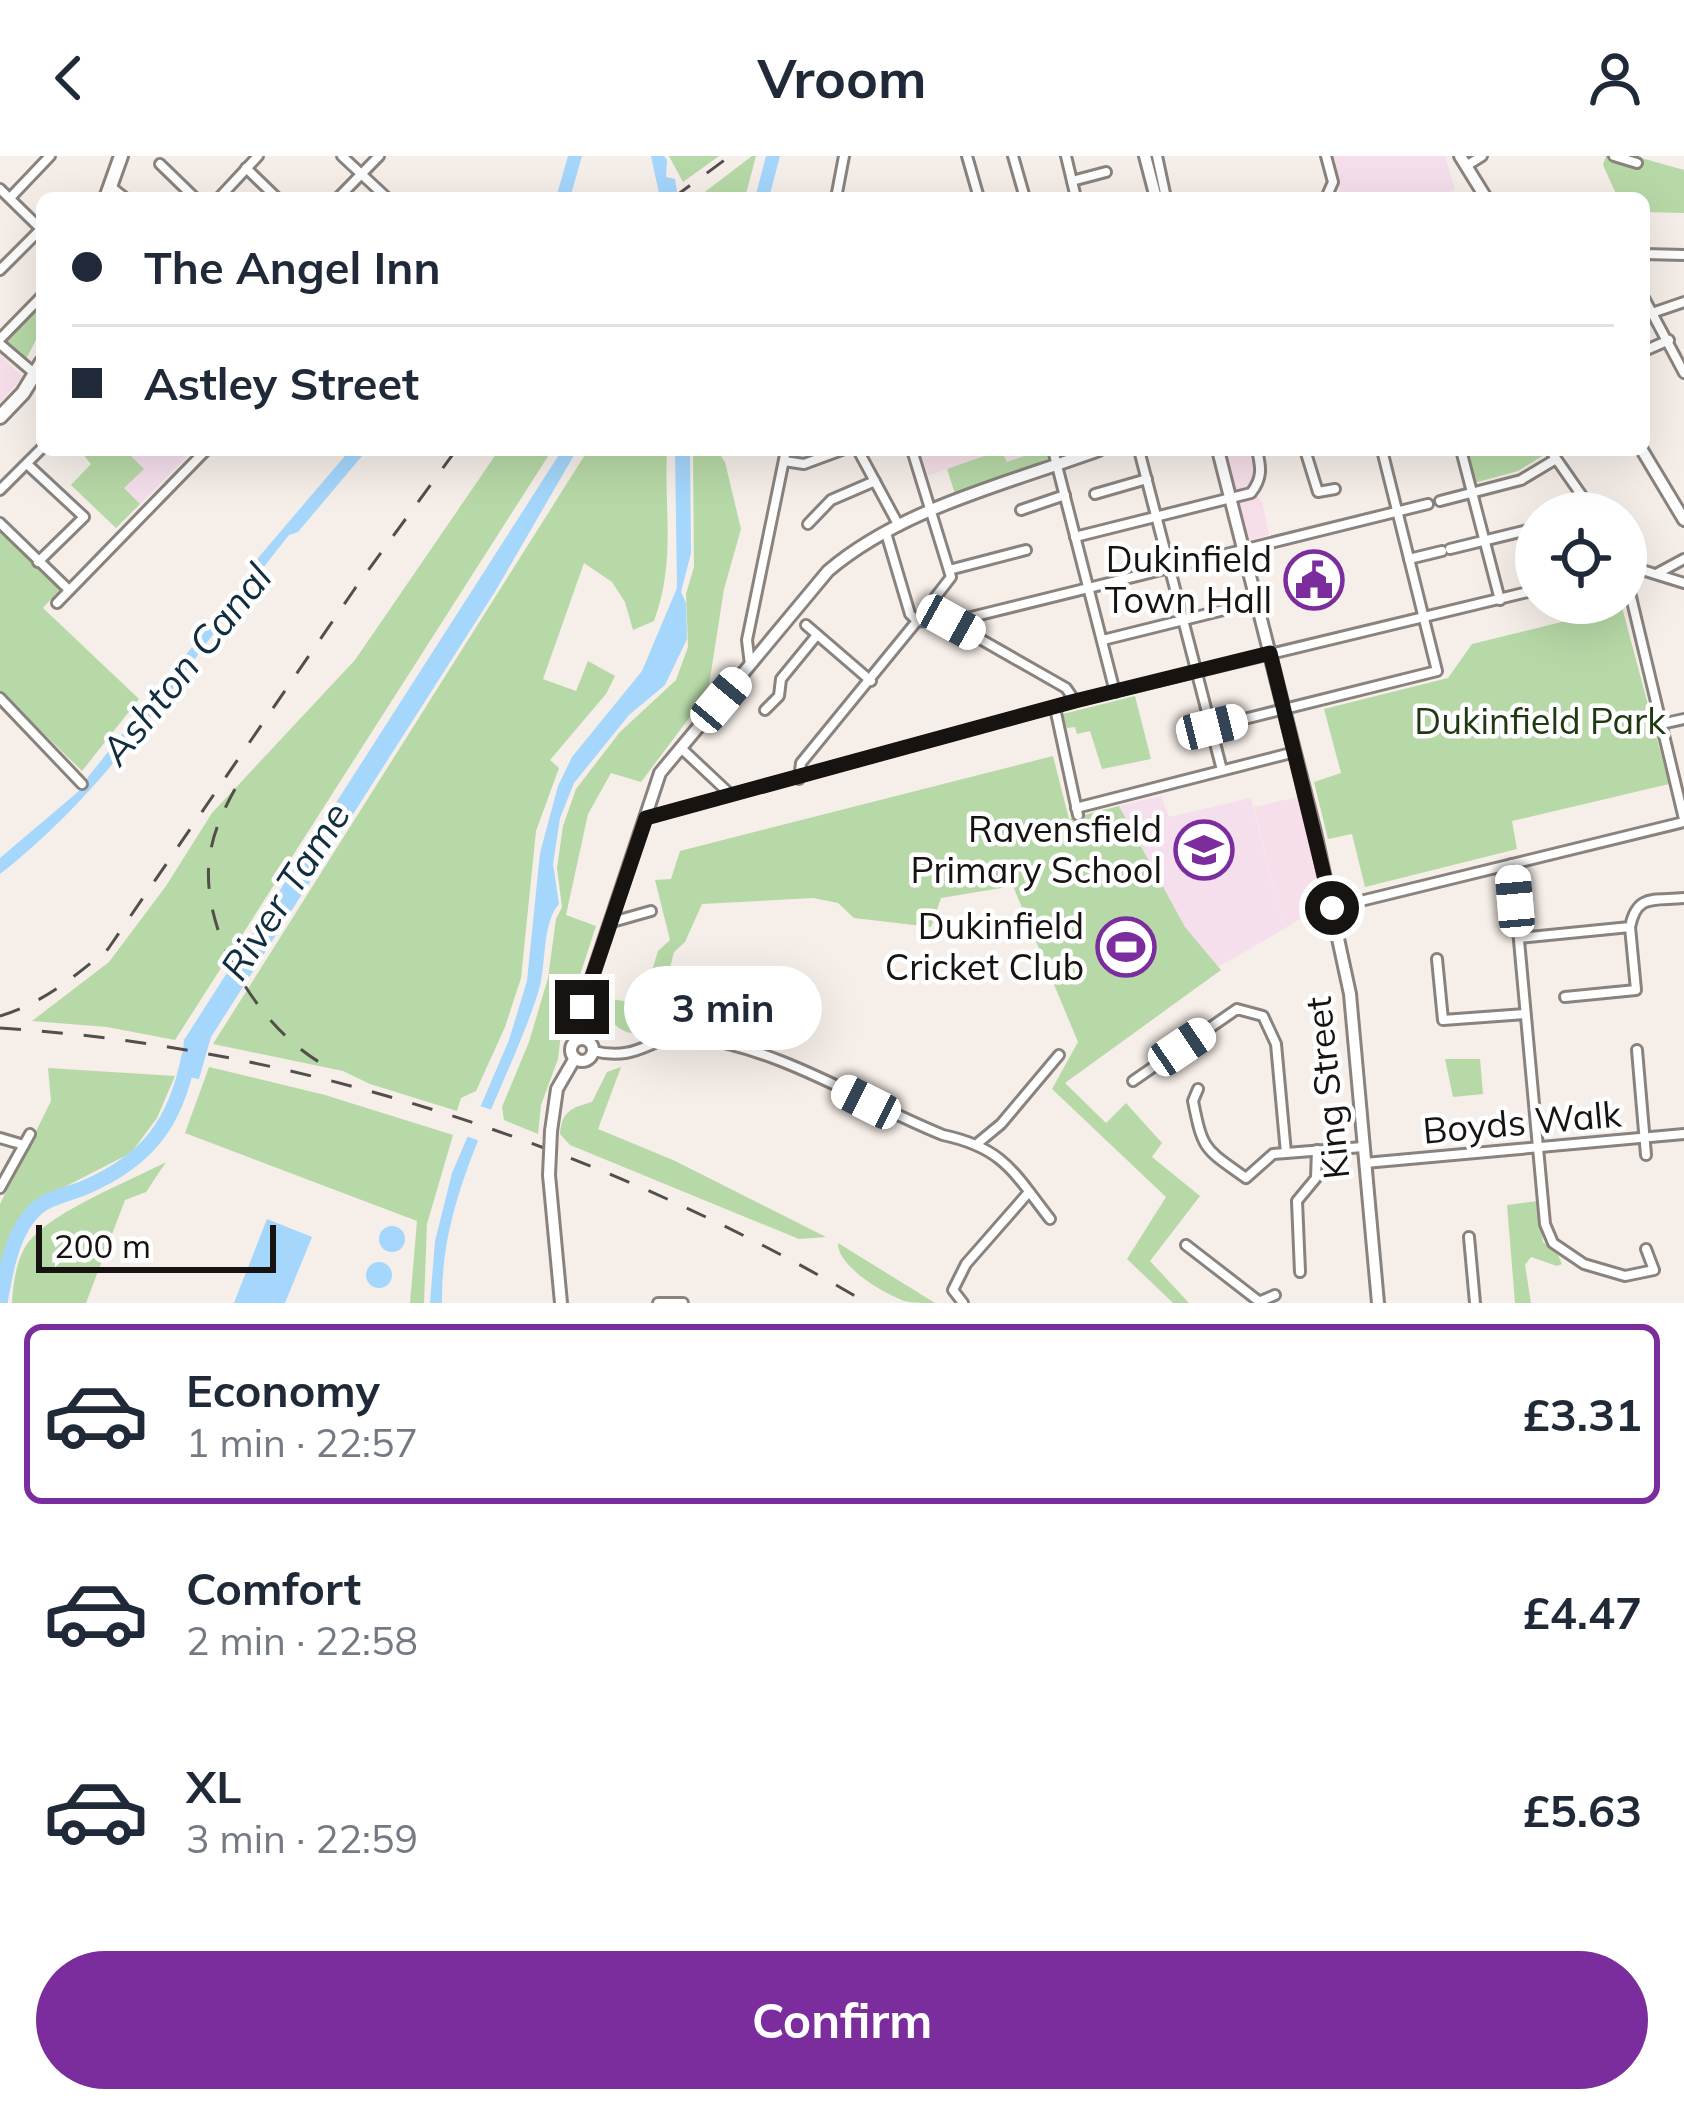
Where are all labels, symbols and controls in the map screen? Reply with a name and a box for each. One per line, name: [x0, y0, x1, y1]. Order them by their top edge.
text: Vroom: [757, 44, 927, 112]
icon: back: [36, 45, 102, 111]
icon: person: [1582, 45, 1648, 111]
text: The Angel Inn: [144, 239, 441, 295]
text: Astley Street: [144, 355, 419, 411]
map controls: [1515, 492, 1647, 624]
button: locate: [1515, 492, 1647, 624]
place label: Dukinfield Town Hall: [1105, 536, 1272, 622]
public building icon: Dukinfield Town Hall: [1283, 549, 1345, 611]
water label: Ashton Canal: [89, 553, 282, 775]
car: [911, 589, 991, 655]
car: [684, 661, 758, 739]
park label: Dukinfield Park: [1414, 698, 1666, 743]
car: [1173, 701, 1251, 753]
water label: River Tame: [209, 793, 360, 989]
place label: Ravensfield Primary School: [910, 806, 1162, 892]
school or university icon: Ravensfield Primary School: [1173, 819, 1235, 881]
car: [1494, 864, 1536, 938]
route start: [1305, 881, 1359, 935]
place label: Dukinfield Cricket Club: [885, 903, 1084, 989]
sports icon: Dukinfield Cricket Club: [1095, 916, 1157, 978]
callout: 3 min: [624, 965, 822, 1049]
route end: [555, 980, 609, 1034]
text: 3 min: [672, 983, 774, 1032]
street label: King Street: [1295, 995, 1358, 1181]
car: [1142, 1012, 1222, 1082]
car: [826, 1070, 906, 1134]
street label: Boyds Walk: [1421, 1090, 1624, 1153]
scale bar: [36, 1219, 276, 1272]
text: 200 m: [54, 1225, 151, 1266]
icon: car: [42, 1360, 150, 1468]
text: Economy: [186, 1362, 380, 1418]
text: £3.31: [1523, 1386, 1642, 1442]
text: 1 min · 22:57: [186, 1418, 418, 1467]
icon: car: [42, 1558, 150, 1666]
text: Comfort: [186, 1560, 361, 1616]
text: £4.47: [1523, 1584, 1642, 1640]
text: 2 min · 22:58: [186, 1616, 418, 1665]
icon: car: [42, 1756, 150, 1864]
text: XL: [186, 1758, 241, 1814]
text: £5.63: [1523, 1782, 1642, 1838]
text: 3 min · 22:59: [186, 1814, 418, 1863]
button: Confirm: [36, 1951, 1648, 2089]

